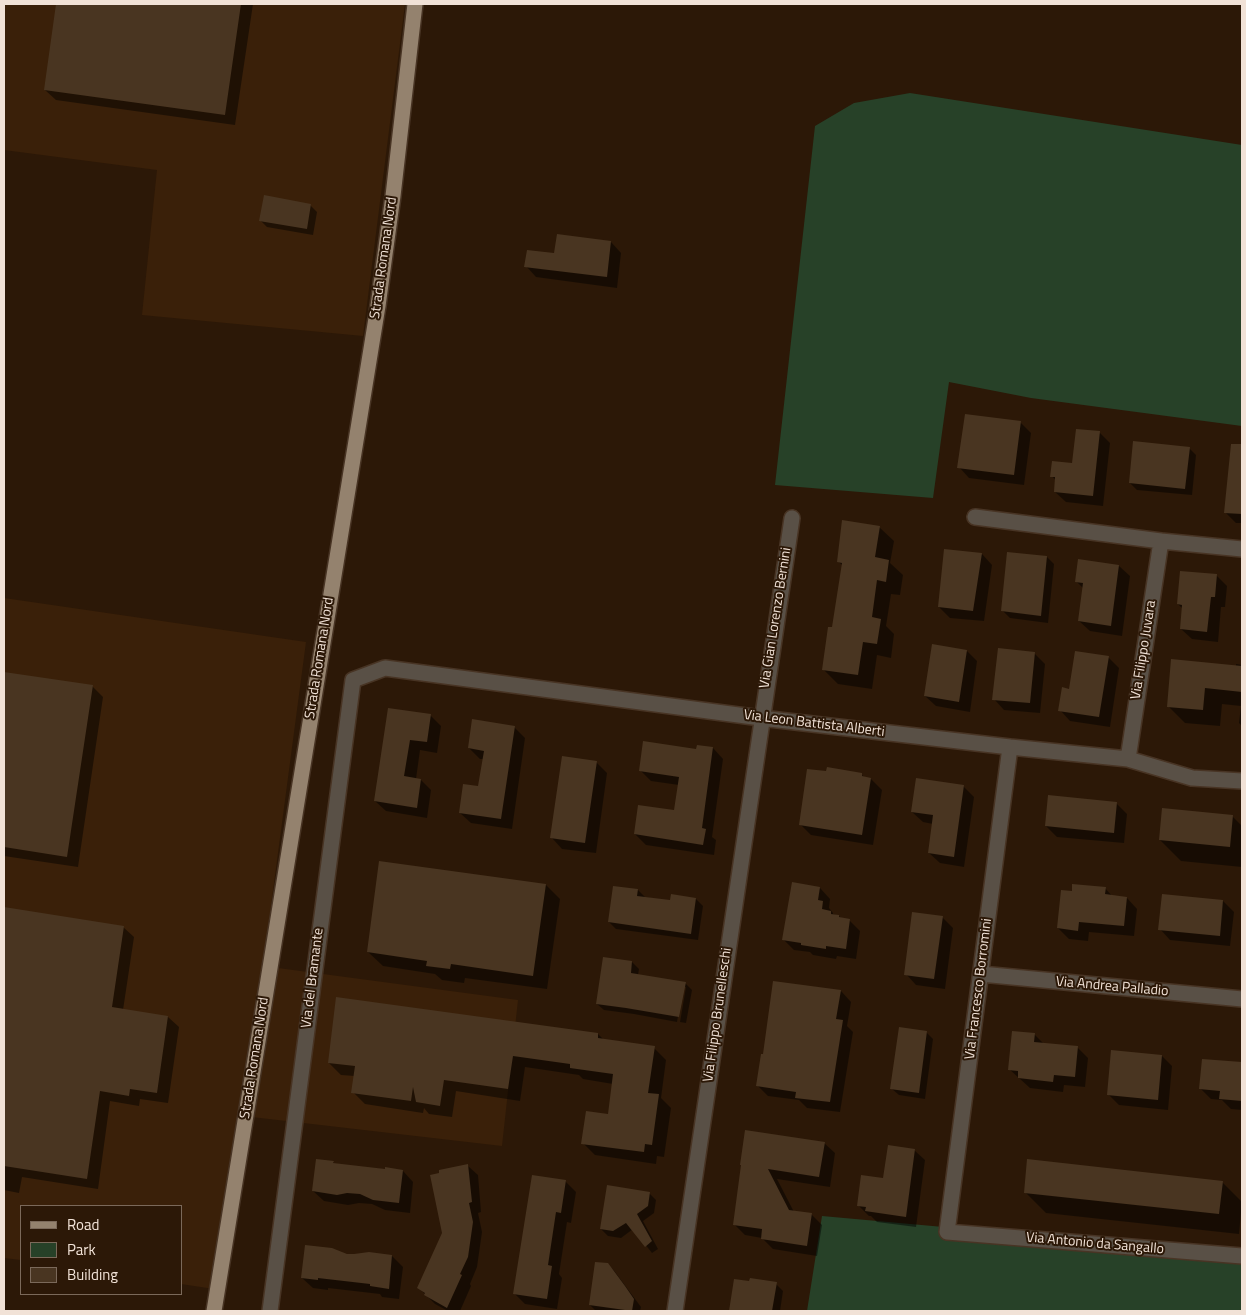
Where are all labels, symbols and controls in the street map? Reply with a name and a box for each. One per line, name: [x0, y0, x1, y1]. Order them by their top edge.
street label: Strada Romana Nord: [367, 196, 401, 320]
street label: Via Gian Lorenzo Bernini: [757, 546, 795, 690]
street label: Strada Romana Nord: [302, 596, 338, 720]
street label: Via Filippo Juvara: [1128, 599, 1160, 701]
street label: Via Leon Battista Alberti: [743, 707, 885, 741]
street label: Via Francesco Borromini: [962, 917, 996, 1061]
street label: Via del Bramante: [299, 927, 327, 1029]
street label: Via Filippo Brunelleschi: [700, 947, 736, 1083]
street label: Via Andrea Palladio: [1055, 974, 1169, 1000]
street label: Strada Romana Nord: [237, 996, 273, 1120]
legend: [20, 1205, 182, 1295]
text: Road: [67, 1213, 99, 1236]
street label: Via Antonio da Sangallo: [1025, 1230, 1165, 1258]
text: Park: [67, 1238, 96, 1261]
text: Building: [67, 1263, 118, 1286]

